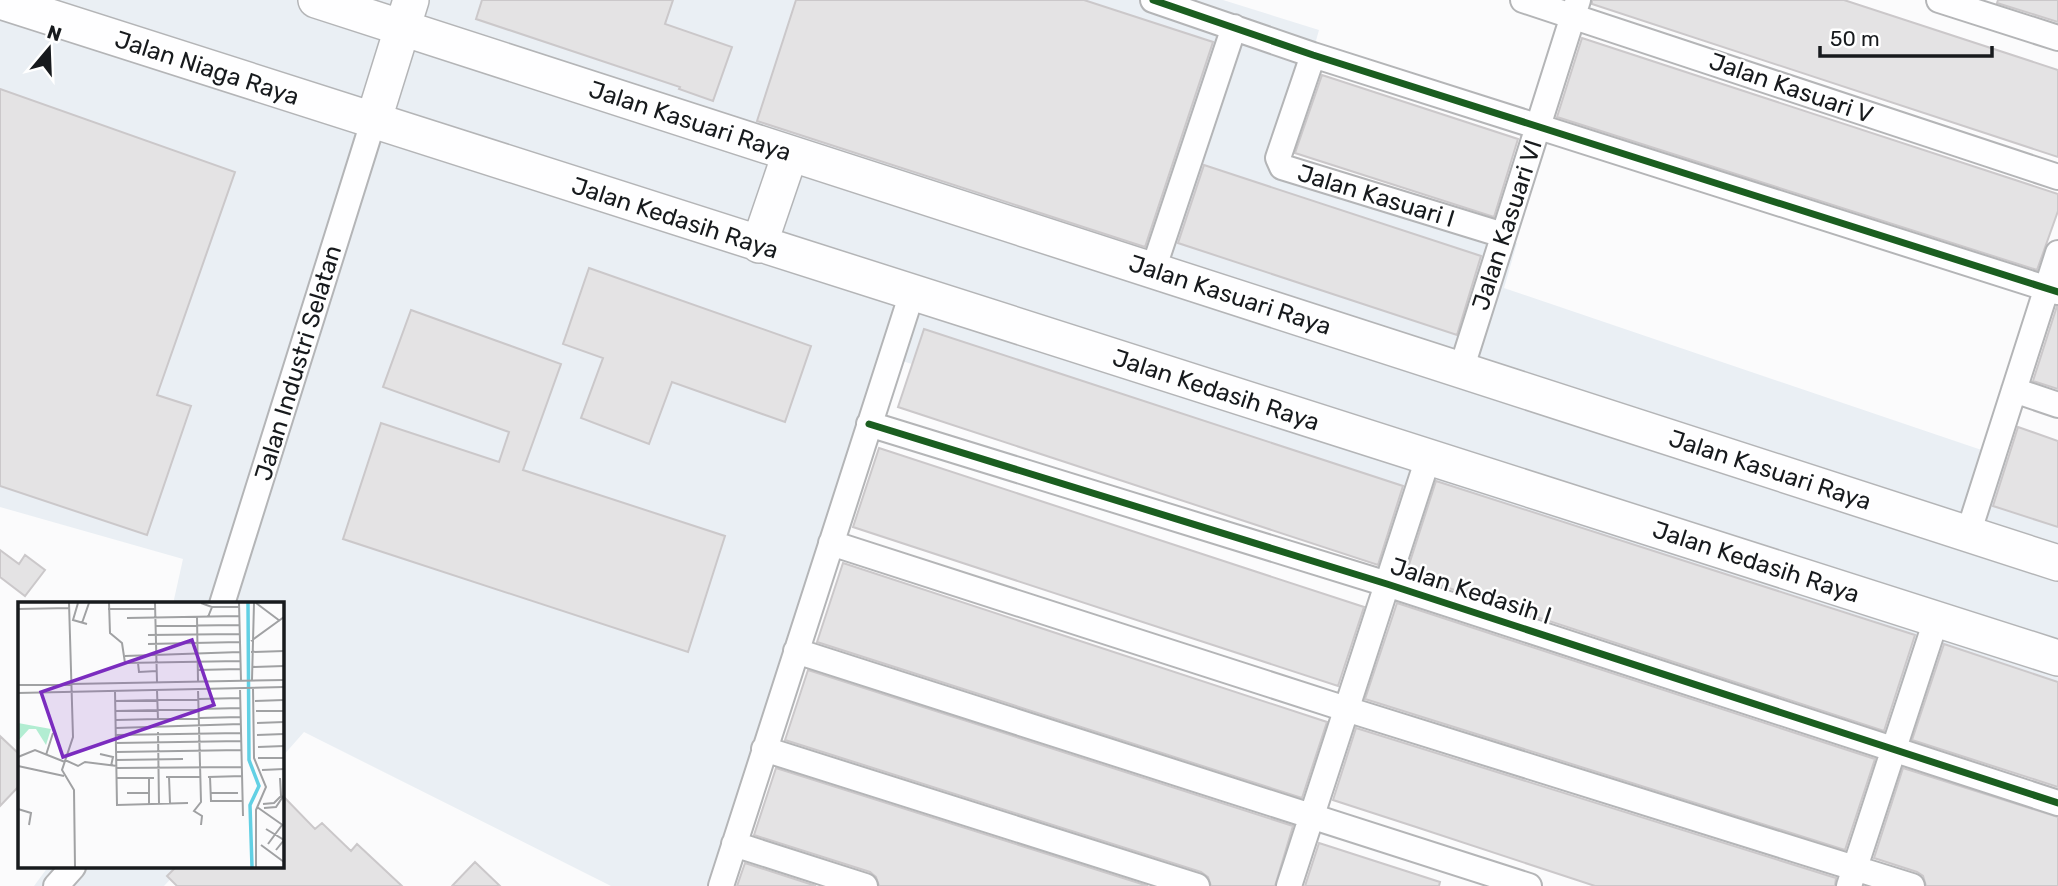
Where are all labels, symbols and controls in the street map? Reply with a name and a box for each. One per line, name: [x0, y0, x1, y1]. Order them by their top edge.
north arrow: [14, 14, 84, 84]
scale bar: [1820, 14, 1992, 58]
text: N: [44, 20, 65, 46]
street label: Jalan Niaga Raya: [111, 25, 303, 111]
text: 50 m: [1830, 26, 1880, 51]
street label: Jalan Kasuari V: [1706, 47, 1876, 129]
street label: Jalan Kasuari Raya: [585, 75, 795, 167]
street label: Jalan Kasuari VI: [1466, 136, 1548, 314]
street label: Jalan Kasuari I: [1294, 159, 1458, 233]
street label: Jalan Kedasih Raya: [568, 171, 782, 265]
street label: Jalan Industri Selatan: [249, 242, 347, 484]
street label: Jalan Kasuari Raya: [1125, 249, 1335, 341]
street label: Jalan Kedasih Raya: [1109, 343, 1323, 437]
street label: Jalan Kasuari Raya: [1665, 424, 1875, 516]
street label: Jalan Kedasih Raya: [1649, 515, 1863, 609]
street label: Jalan Kedasih I: [1387, 552, 1555, 630]
inset map: [18, 602, 284, 868]

